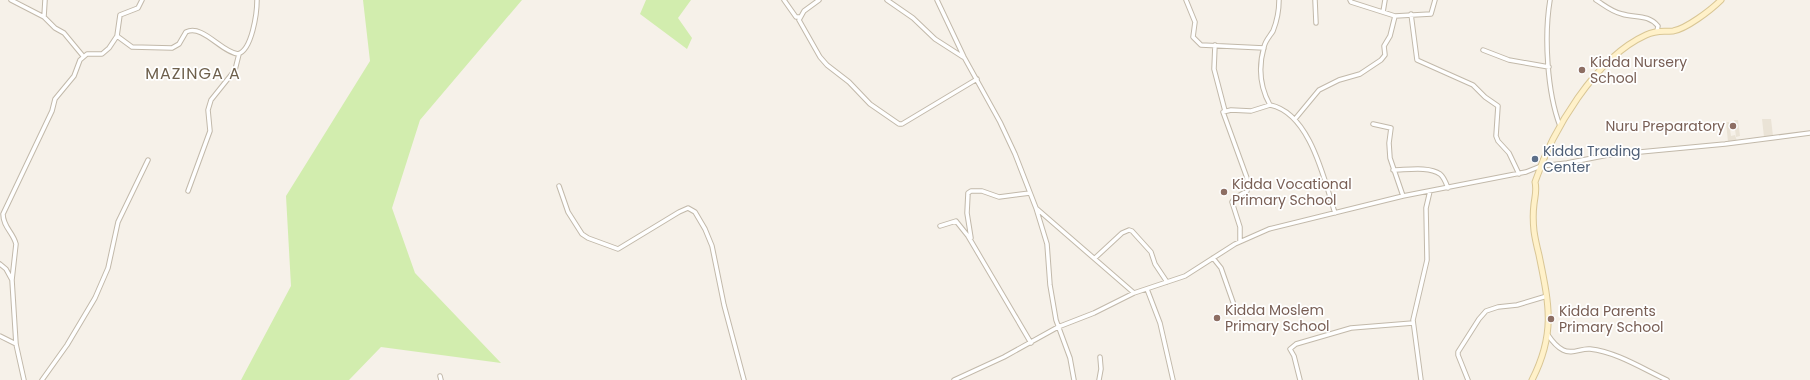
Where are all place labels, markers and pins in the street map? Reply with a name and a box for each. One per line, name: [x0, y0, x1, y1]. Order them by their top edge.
place label: Kidda Nursery School: [1590, 52, 1687, 88]
marker: Kidda Nursery School: [1577, 65, 1587, 75]
place label: Nuru Preparatory: [1605, 116, 1725, 136]
marker: Nuru Preparatory: [1728, 121, 1738, 131]
place label: Kidda Trading Center: [1543, 141, 1641, 177]
marker: Kidda Trading Center: [1530, 154, 1540, 164]
place label: Kidda Vocational Primary School: [1232, 174, 1352, 210]
marker: Kidda Vocational Primary School: [1219, 187, 1229, 197]
place label: Kidda Moslem Primary School: [1225, 300, 1330, 336]
place label: Kidda Parents Primary School: [1559, 301, 1664, 337]
marker: Kidda Moslem Primary School: [1212, 313, 1222, 323]
marker: Kidda Parents Primary School: [1546, 314, 1556, 324]

